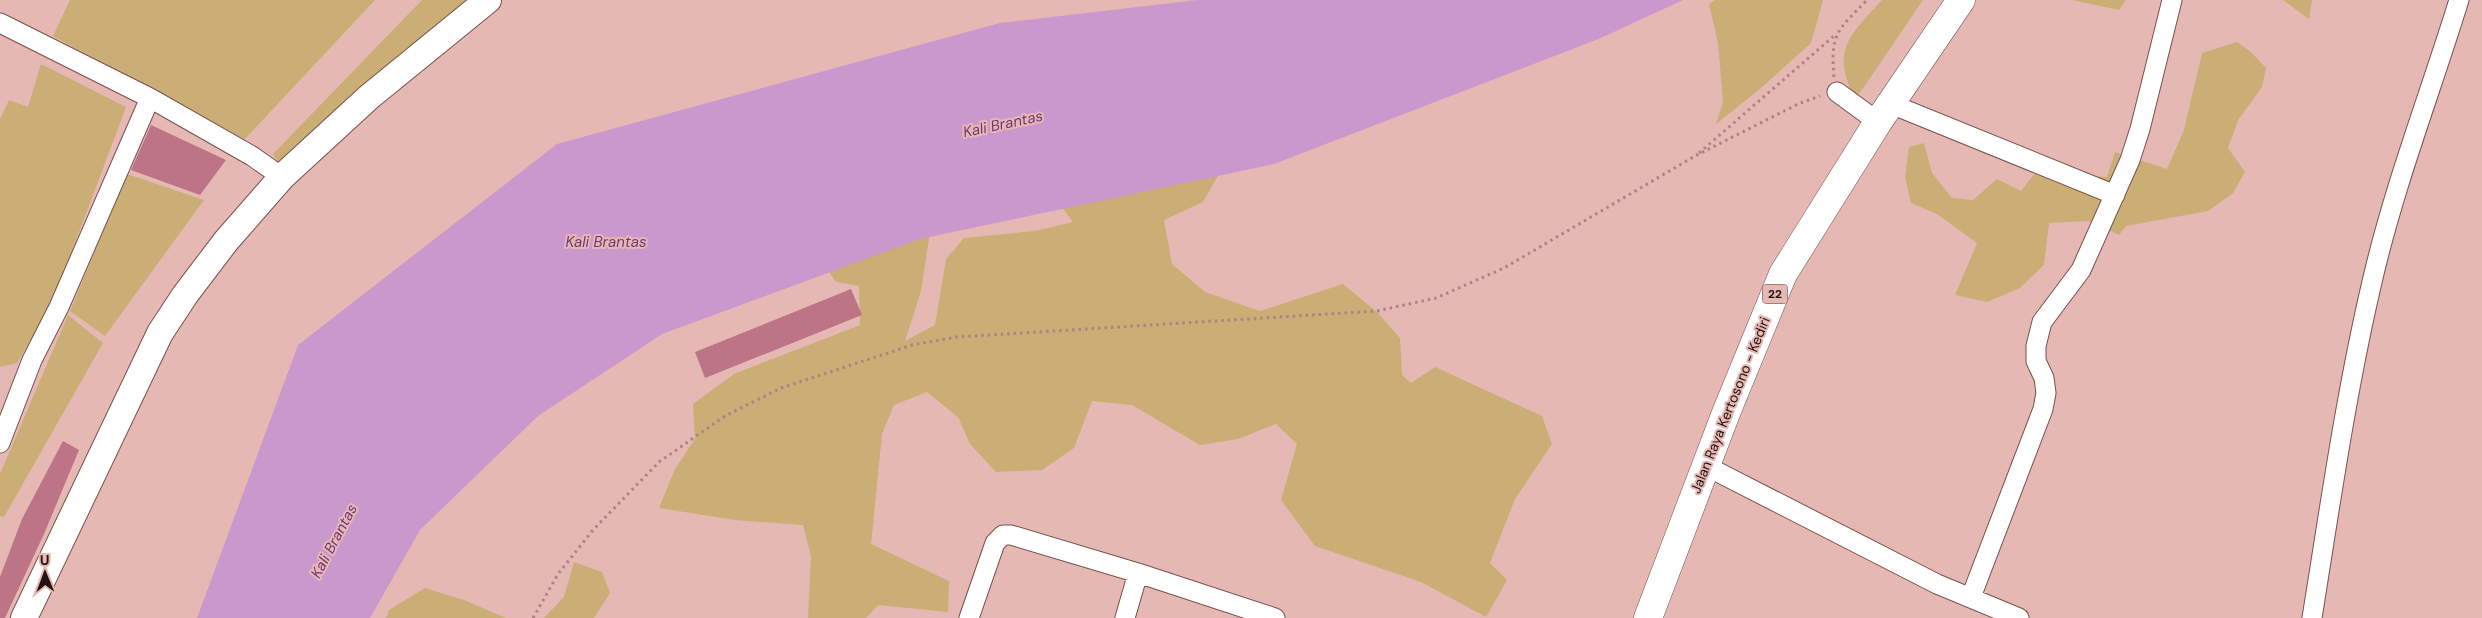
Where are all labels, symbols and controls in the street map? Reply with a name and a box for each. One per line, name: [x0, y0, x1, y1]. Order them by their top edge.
water label: Kali Brantas: [961, 106, 1045, 142]
water label: Kali Brantas: [565, 232, 647, 252]
road number: 22: [1762, 284, 1788, 304]
street label: Jalan Raya Kertosono - Kediri: [1686, 314, 1774, 496]
water label: Kali Brantas: [306, 500, 362, 582]
north arrow: [20, 548, 70, 598]
text: U: [40, 551, 50, 569]

